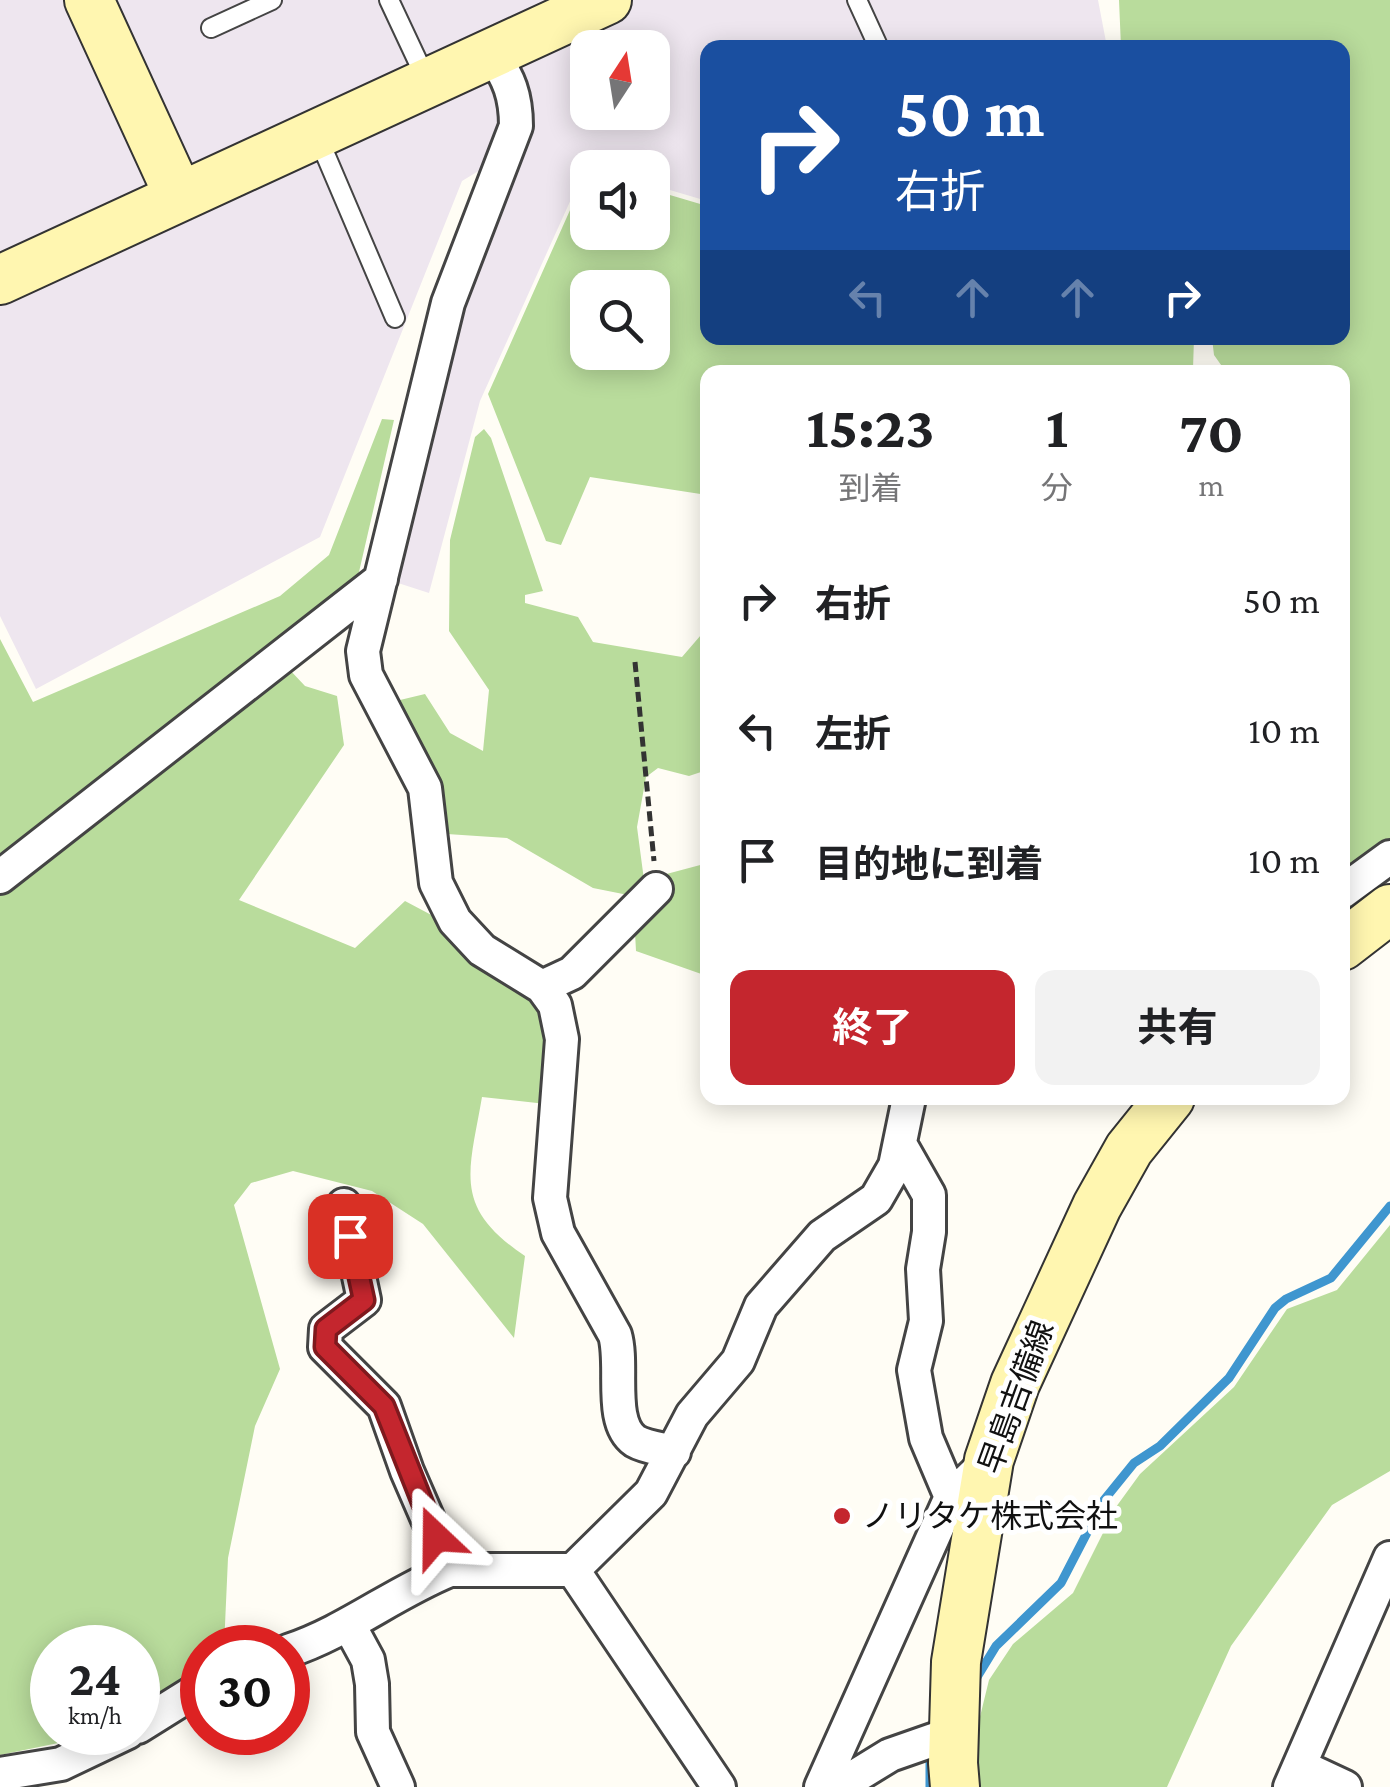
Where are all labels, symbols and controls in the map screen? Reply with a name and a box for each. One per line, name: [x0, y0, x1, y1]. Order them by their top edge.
north arrow: [570, 30, 670, 130]
map controls: [570, 30, 670, 370]
text: 50 m: [895, 73, 1045, 151]
icon: right: [730, 80, 860, 210]
button: sound: [570, 150, 670, 250]
text: 右折: [895, 167, 985, 217]
button: search: [570, 270, 670, 370]
icon: left: [840, 270, 895, 325]
icon: ahead: [945, 270, 1000, 325]
icon: ahead: [1050, 270, 1105, 325]
icon: right: [1155, 270, 1210, 325]
text: 15:23: [806, 393, 935, 460]
text: 1: [1046, 393, 1068, 460]
text: 70: [1179, 398, 1244, 465]
text: m: [1199, 467, 1224, 503]
text: 到着: [838, 470, 902, 506]
text: 分: [1041, 470, 1073, 506]
icon: right: [730, 573, 785, 628]
text: 50 m: [1243, 579, 1320, 621]
text: 右折: [815, 583, 891, 625]
icon: left: [730, 703, 785, 758]
text: 10 m: [1248, 709, 1320, 751]
text: 左折: [815, 713, 891, 755]
icon: arrive: [730, 833, 785, 888]
text: 10 m: [1248, 839, 1320, 881]
text: 目的地に到着: [815, 843, 1043, 885]
button: 終了: [730, 970, 1015, 1085]
button: 共有: [1035, 970, 1320, 1085]
pin: [308, 1194, 393, 1279]
icon: arrive: [323, 1209, 378, 1264]
street label: 早島吉備線: [972, 1316, 1060, 1478]
position arrow: [384, 1485, 488, 1589]
place label: ノリタケ株式会社: [862, 1498, 1118, 1534]
marker: ノリタケ株式会社: [831, 1505, 853, 1527]
speed limit sign: 30: [180, 1625, 310, 1755]
text: 24: [69, 1650, 121, 1706]
text: km/h: [68, 1702, 122, 1729]

